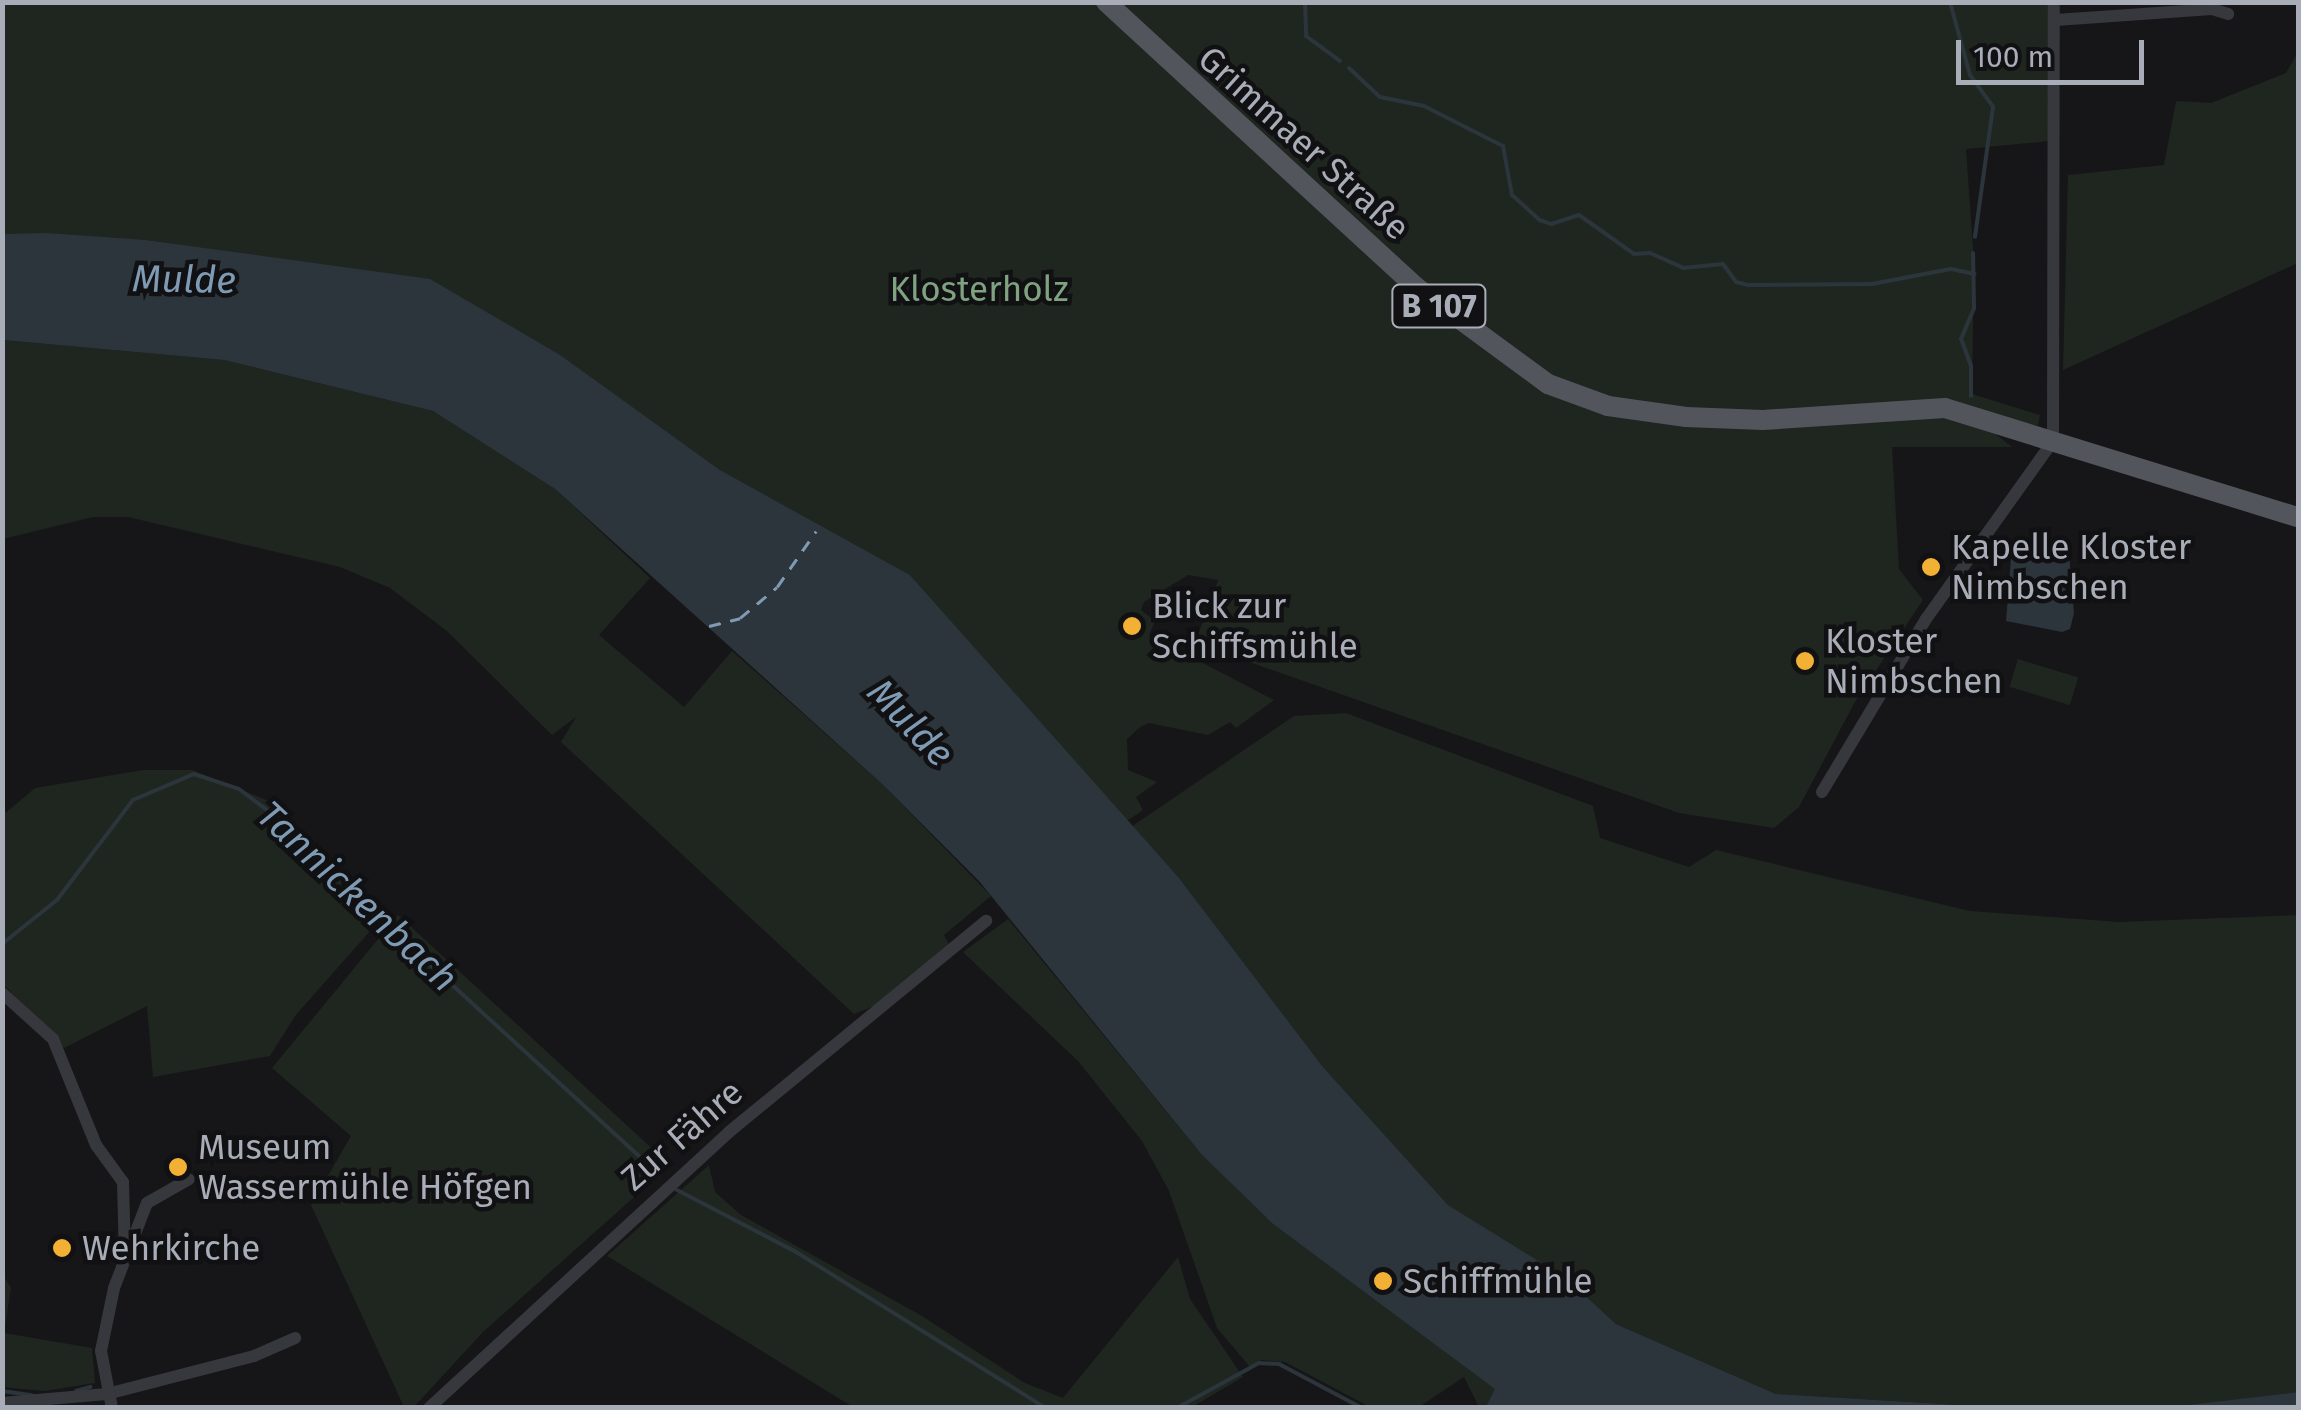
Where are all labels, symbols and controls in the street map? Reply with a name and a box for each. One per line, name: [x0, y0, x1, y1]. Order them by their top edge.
scale bar: [1961, 20, 2148, 82]
street label: Grimmaer Straße: [1190, 37, 1418, 249]
text: 100 m: [1973, 39, 2053, 75]
water label: Mulde: [132, 256, 236, 304]
park label: Klosterholz: [889, 268, 1069, 310]
road number: B 107: [1389, 279, 1489, 333]
place label: Kapelle Kloster Nimbschen: [1951, 526, 2191, 608]
marker: Kapelle Kloster Nimbschen: [1920, 556, 1942, 578]
place label: Blick zur Schiffsmühle: [1152, 585, 1358, 667]
marker: Blick zur Schiffsmühle: [1121, 615, 1143, 637]
place label: Kloster Nimbschen: [1825, 620, 2003, 702]
marker: Kloster Nimbschen: [1794, 650, 1816, 672]
water label: Mulde: [858, 670, 962, 776]
water label: Tannickenbach: [247, 792, 467, 1002]
street label: Zur Fähre: [613, 1071, 751, 1199]
place label: Museum Wassermühle Höfgen: [198, 1126, 532, 1208]
marker: Museum Wassermühle Höfgen: [167, 1156, 189, 1178]
place label: Wehrkirche: [82, 1227, 260, 1269]
marker: Wehrkirche: [51, 1237, 73, 1259]
place label: Schiffmühle: [1403, 1260, 1593, 1302]
marker: Schiffmühle: [1372, 1270, 1394, 1292]

